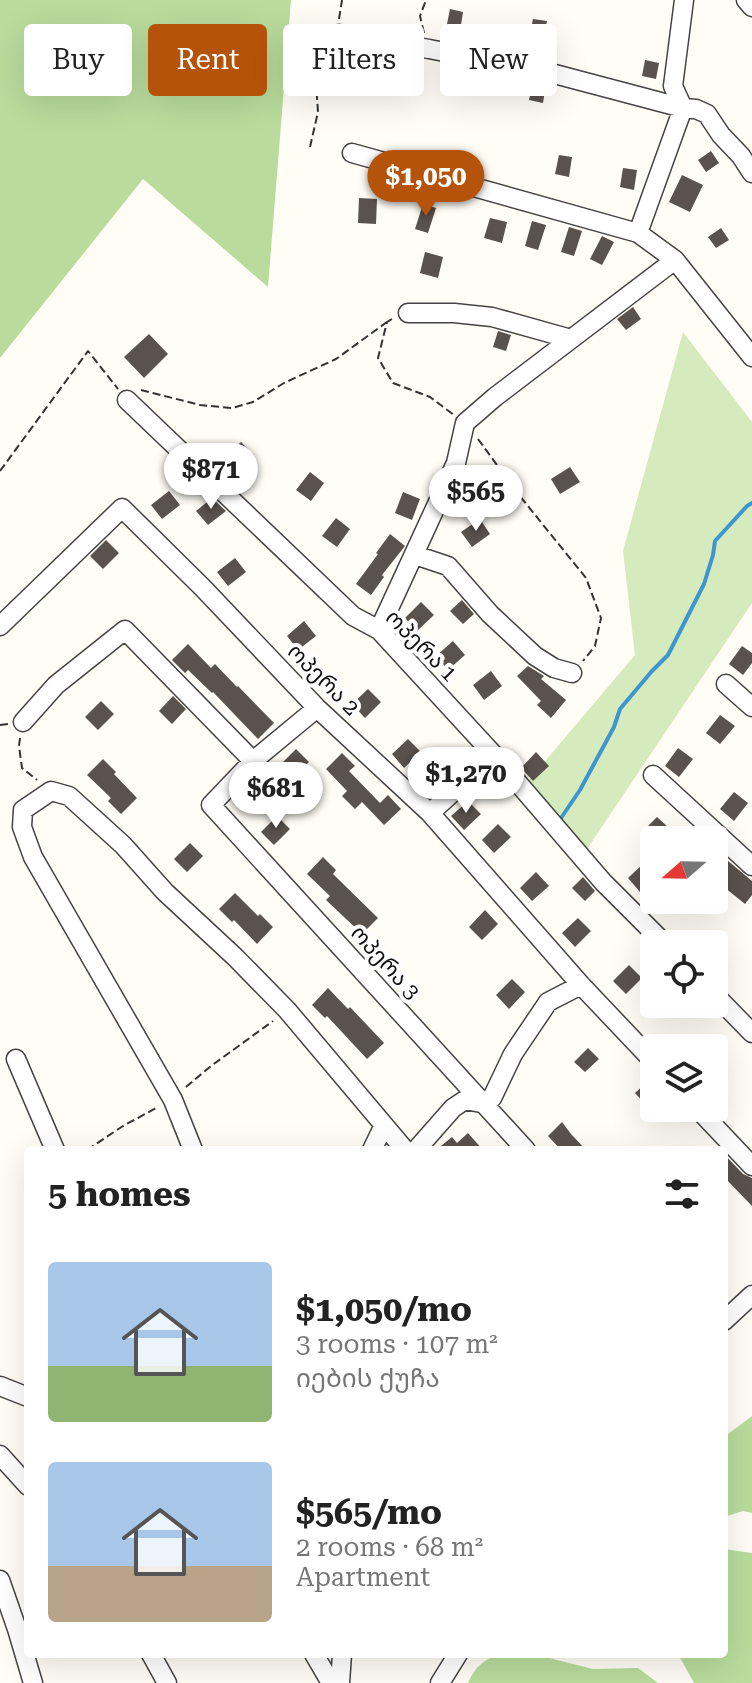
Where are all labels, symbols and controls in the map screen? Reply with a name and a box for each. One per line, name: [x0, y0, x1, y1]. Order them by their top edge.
chip: Buy: [24, 24, 132, 96]
chip: Rent: [148, 24, 267, 96]
chip: Filters: [283, 24, 424, 96]
chip: New: [440, 24, 557, 96]
pin: $1,050: [361, 150, 491, 218]
text: $1,050: [385, 161, 467, 191]
pin: $871: [164, 443, 258, 511]
text: $871: [182, 454, 240, 484]
pin: $565: [429, 465, 523, 533]
text: $565: [447, 476, 505, 506]
street label: ოპერა 1: [381, 605, 462, 686]
street label: ოპერა 2: [283, 639, 364, 720]
pin: $1,270: [401, 747, 531, 815]
text: $1,270: [425, 758, 507, 788]
pin: $681: [229, 762, 323, 830]
text: $681: [247, 773, 305, 803]
north arrow: [640, 826, 728, 914]
map controls: [640, 826, 728, 1122]
street label: ოპერა 3: [346, 920, 425, 1004]
button: locate: [640, 930, 728, 1018]
button: layers: [640, 1034, 728, 1122]
icon: filters: [660, 1172, 704, 1216]
text: 5 homes: [48, 1174, 191, 1214]
text: $1,050/mo: [296, 1289, 472, 1329]
icon: home: [112, 1294, 208, 1390]
text: 3 rooms · 107 m²: [296, 1329, 498, 1359]
text: იების ქუჩა: [296, 1363, 440, 1393]
text: $565/mo: [296, 1492, 442, 1532]
icon: home: [112, 1494, 208, 1590]
text: 2 rooms · 68 m²: [296, 1532, 483, 1562]
text: Apartment: [296, 1562, 430, 1592]

